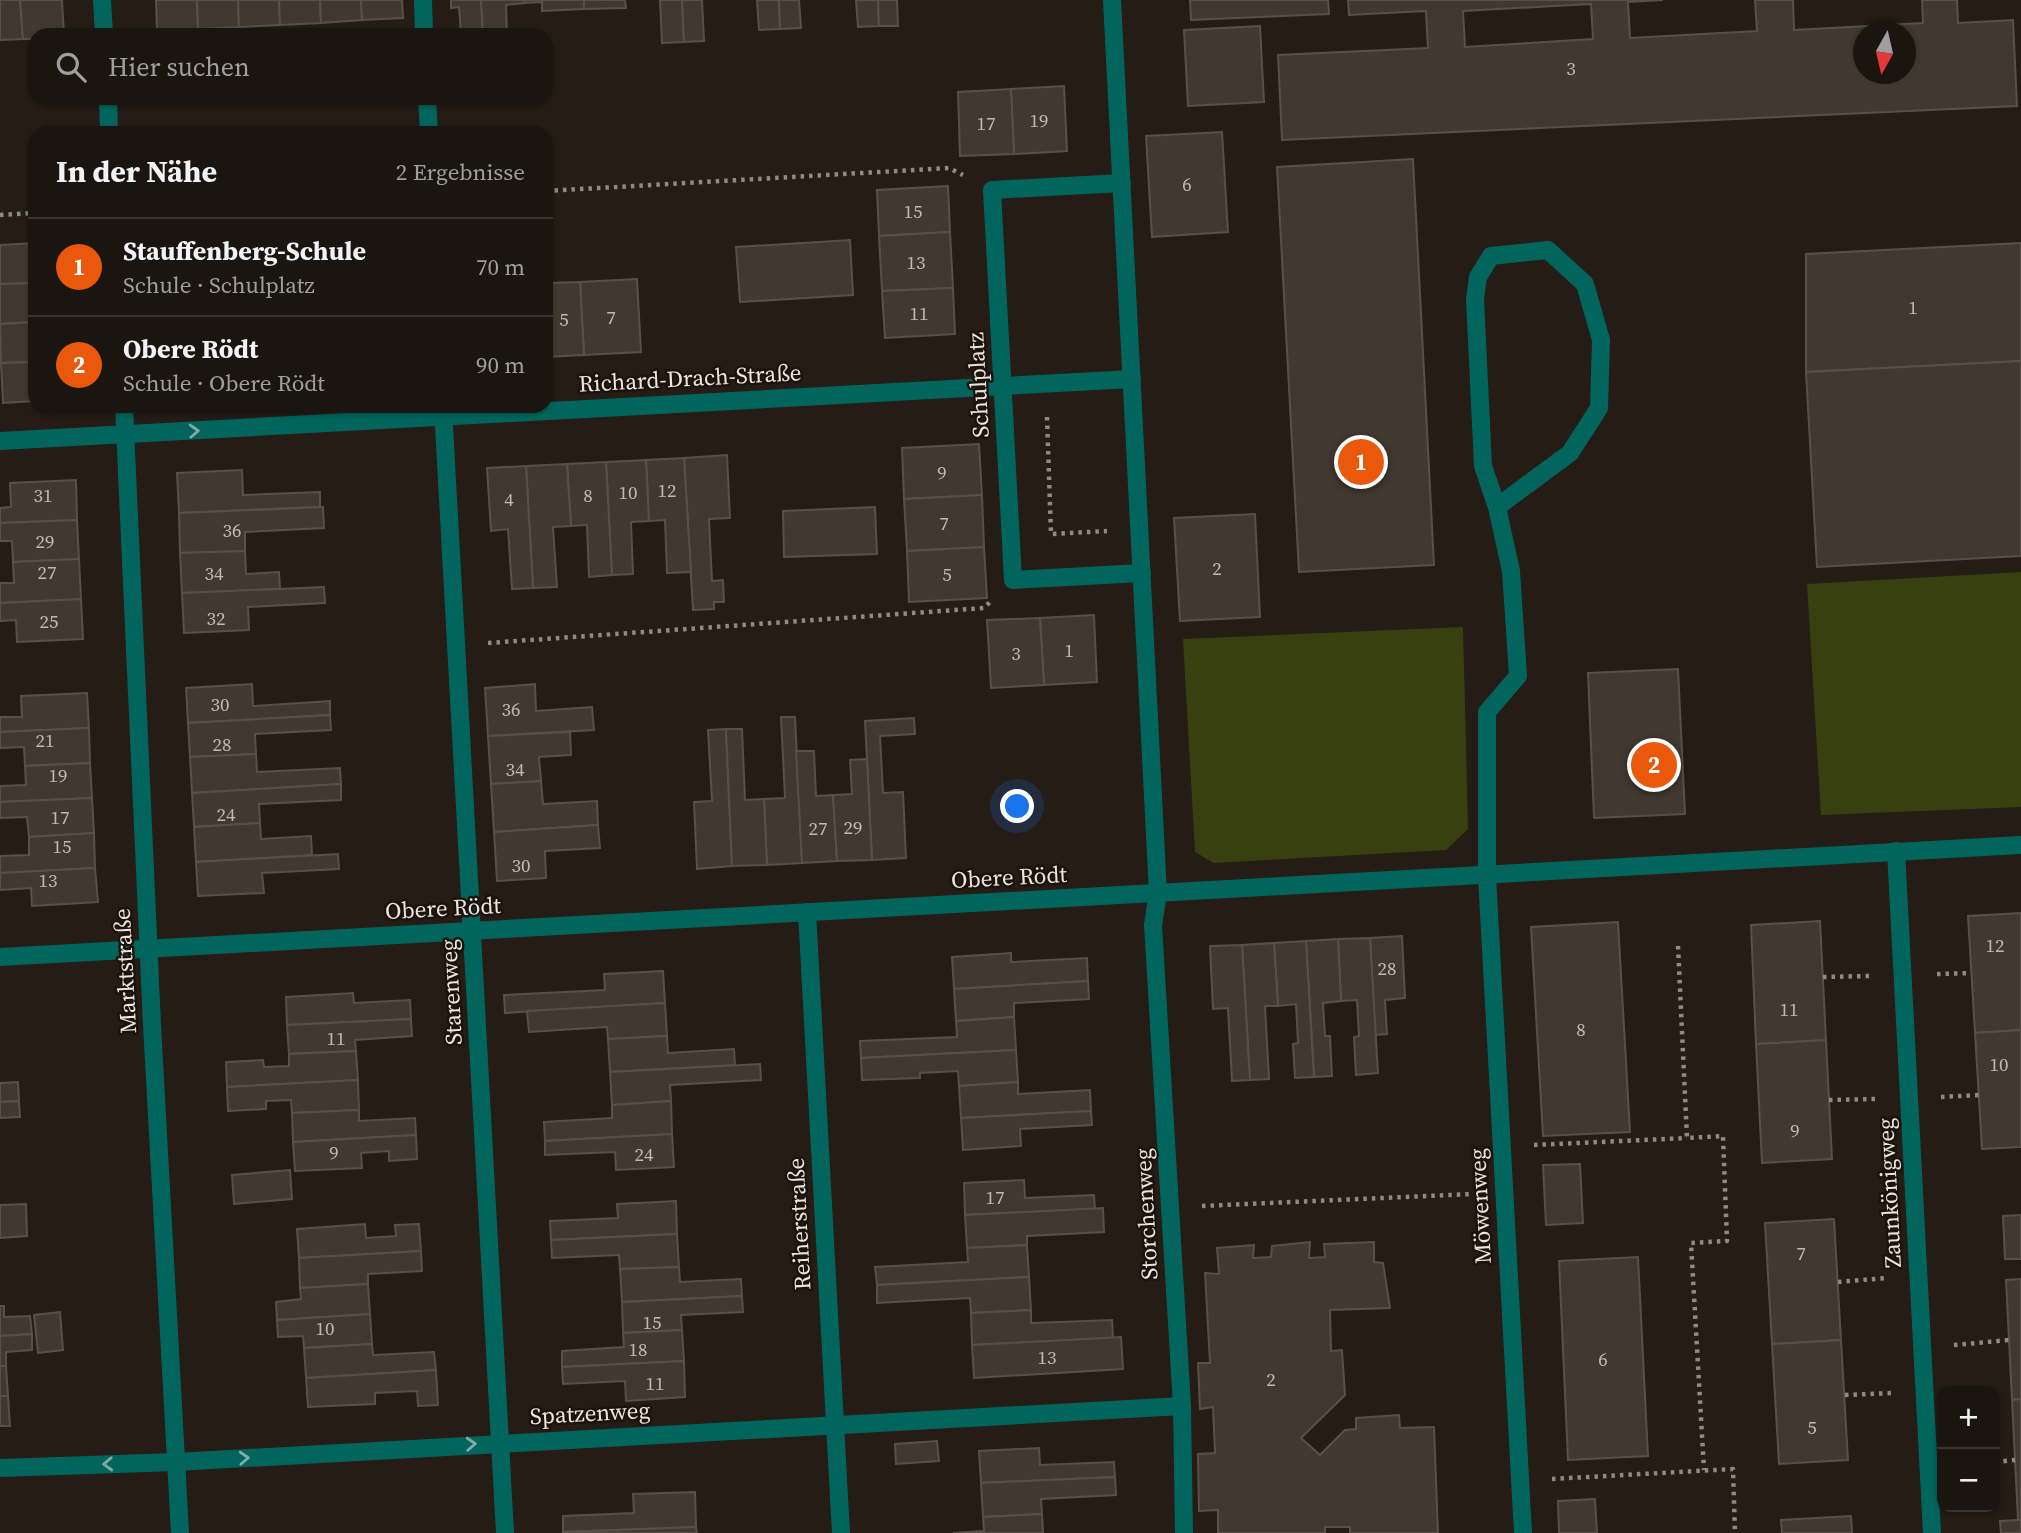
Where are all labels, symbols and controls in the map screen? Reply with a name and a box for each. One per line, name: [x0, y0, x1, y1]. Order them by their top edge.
north arrow: [1853, 21, 1916, 84]
search box: [28, 28, 553, 105]
icon: search: [52, 48, 90, 86]
text: Hier suchen: [108, 49, 250, 85]
house number: 3: [1566, 55, 1576, 81]
house number: 19: [1029, 107, 1049, 133]
house number: 17: [976, 110, 996, 136]
text: In der Nähe: [56, 151, 217, 192]
text: 2 Ergebnisse: [396, 156, 525, 188]
house number: 6: [1182, 171, 1192, 197]
house number: 15: [903, 198, 923, 224]
text: Stauffenberg-Schule: [123, 233, 366, 269]
house number: 13: [906, 249, 926, 275]
text: 1: [73, 251, 85, 283]
text: 70 m: [476, 251, 525, 283]
text: Schule · Schulplatz: [123, 269, 315, 301]
house number: 1: [1908, 294, 1918, 320]
house number: 11: [909, 300, 929, 326]
house number: 7: [606, 304, 616, 330]
house number: 5: [559, 306, 569, 332]
text: Obere Rödt: [123, 331, 258, 367]
street label: Schulplatz: [959, 331, 997, 439]
text: 2: [73, 349, 85, 381]
text: 90 m: [476, 349, 525, 381]
street label: Richard-Drach-Straße: [578, 356, 802, 400]
text: Schule · Obere Rödt: [123, 367, 325, 399]
one-way arrow: [188, 423, 199, 438]
pin: 1: [1338, 436, 1384, 488]
house number: 9: [937, 459, 947, 485]
house number: 12: [657, 477, 677, 503]
house number: 10: [618, 479, 638, 505]
house number: 31: [33, 482, 53, 508]
house number: 8: [583, 482, 593, 508]
house number: 4: [504, 486, 514, 512]
house number: 7: [939, 510, 949, 536]
house number: 36: [222, 517, 242, 543]
house number: 29: [35, 528, 55, 554]
house number: 2: [1212, 555, 1222, 581]
house number: 27: [37, 559, 57, 585]
house number: 34: [204, 560, 224, 586]
house number: 5: [942, 561, 952, 587]
house number: 32: [206, 605, 226, 631]
house number: 25: [39, 608, 59, 634]
house number: 1: [1064, 637, 1074, 663]
house number: 3: [1011, 640, 1021, 666]
house number: 30: [210, 691, 230, 717]
house number: 36: [501, 696, 521, 722]
house number: 21: [35, 727, 55, 753]
house number: 28: [212, 731, 232, 757]
pin: 2: [1631, 739, 1677, 791]
house number: 34: [505, 756, 525, 782]
house number: 19: [48, 762, 68, 788]
your location: [1000, 789, 1034, 823]
house number: 24: [216, 801, 236, 827]
house number: 17: [50, 804, 70, 830]
house number: 29: [843, 814, 863, 840]
house number: 27: [808, 815, 828, 841]
house number: 15: [52, 833, 72, 859]
house number: 30: [511, 852, 531, 878]
street label: Obere Rödt: [950, 858, 1068, 896]
house number: 13: [38, 867, 58, 893]
street label: Obere Rödt: [384, 889, 502, 927]
street label: Marktstraße: [106, 908, 144, 1034]
house number: 12: [1985, 932, 2005, 958]
street label: Starenweg: [432, 938, 470, 1046]
house number: 28: [1377, 955, 1397, 981]
house number: 11: [1779, 996, 1799, 1022]
house number: 8: [1576, 1016, 1586, 1042]
house number: 11: [326, 1025, 346, 1051]
house number: 10: [1989, 1051, 2009, 1077]
house number: 9: [1790, 1117, 1800, 1143]
street label: Zaunkönigweg: [1869, 1117, 1909, 1269]
house number: 9: [329, 1139, 339, 1165]
house number: 24: [634, 1141, 654, 1167]
street label: Storchenweg: [1127, 1147, 1165, 1281]
street label: Möwenweg: [1461, 1147, 1499, 1265]
street label: Reiherstraße: [780, 1157, 818, 1291]
house number: 17: [985, 1184, 1005, 1210]
house number: 7: [1796, 1240, 1806, 1266]
house number: 15: [642, 1309, 662, 1335]
house number: 10: [315, 1315, 335, 1341]
house number: 18: [628, 1336, 648, 1362]
house number: 13: [1037, 1344, 1057, 1370]
house number: 6: [1598, 1346, 1608, 1372]
house number: 2: [1266, 1366, 1276, 1392]
house number: 11: [645, 1370, 665, 1396]
map controls: [1937, 1386, 2000, 1512]
button: +: [1937, 1386, 2000, 1449]
street label: Spatzenweg: [529, 1394, 651, 1432]
house number: 5: [1807, 1414, 1817, 1440]
one-way arrow: [466, 1437, 477, 1452]
button: −: [1937, 1449, 2000, 1512]
one-way arrow: [239, 1451, 250, 1466]
one-way arrow: [102, 1457, 113, 1472]

